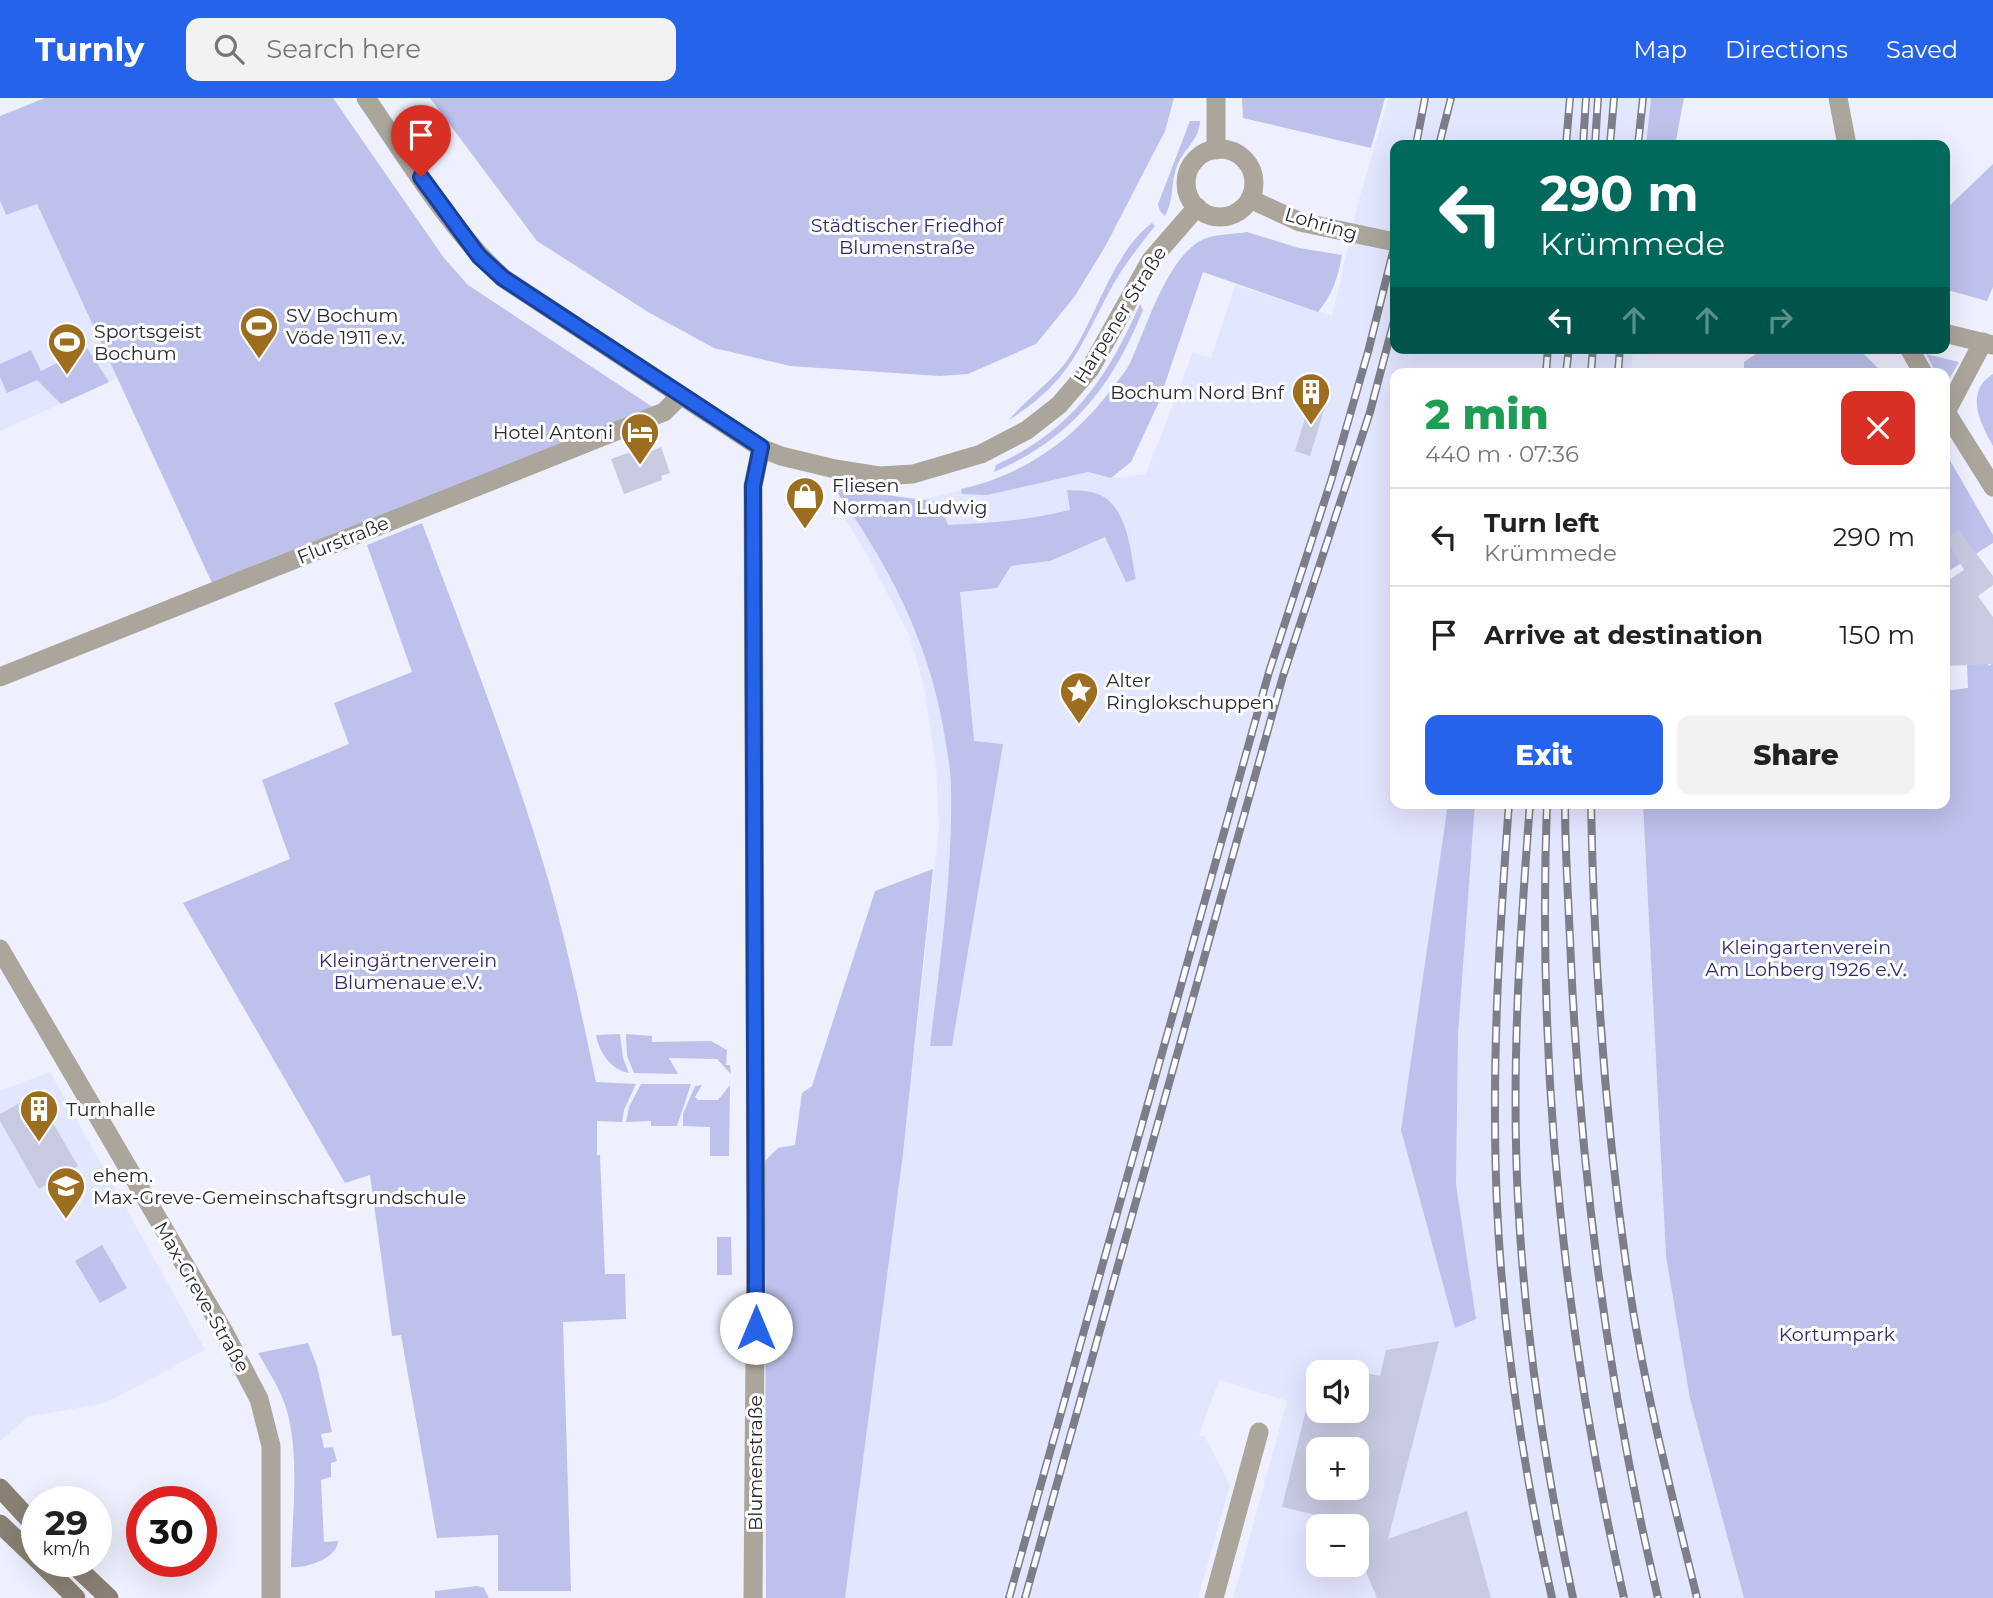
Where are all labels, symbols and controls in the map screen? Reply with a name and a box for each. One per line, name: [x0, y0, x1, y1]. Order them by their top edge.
search box: [186, 18, 676, 81]
text: Turnly: [35, 29, 144, 69]
icon: search: [210, 30, 248, 68]
text: Search here: [266, 33, 421, 65]
text: Map: [1634, 35, 1687, 64]
text: Directions: [1725, 35, 1848, 64]
text: Saved: [1886, 35, 1958, 64]
pin: [391, 105, 451, 177]
icon: arrive: [402, 116, 440, 154]
text: 290 m: [1540, 164, 1699, 223]
icon: left: [1425, 168, 1516, 259]
street label: Lohring: [1282, 203, 1360, 245]
park label: Städtischer Friedhof Blumenstraße: [811, 214, 1005, 259]
text: Krümmede: [1540, 224, 1725, 263]
street label: Harpener Straße: [1069, 242, 1171, 388]
icon: left: [1542, 301, 1580, 339]
icon: ahead: [1615, 301, 1653, 339]
icon: ahead: [1688, 301, 1726, 339]
icon: right: [1761, 301, 1799, 339]
place label: SV Bochum Vöde 1911 e.v.: [286, 304, 405, 349]
sports icon: SV Bochum Vöde 1911 e.v.: [238, 305, 280, 360]
place label: Sportsgeist Bochum: [94, 320, 202, 365]
sports icon: Sportsgeist Bochum: [46, 321, 88, 376]
building icon: Bochum Nord Bnf: [1290, 371, 1332, 426]
place label: Bochum Nord Bnf: [1110, 381, 1286, 404]
text: 2 min: [1425, 388, 1549, 440]
button: close: [1841, 391, 1915, 465]
hotel icon: Hotel Antoni: [619, 411, 661, 466]
place label: Hotel Antoni: [493, 421, 613, 444]
text: 440 m · 07:36: [1425, 440, 1579, 468]
place label: Fliesen Norman Ludwig: [832, 474, 988, 519]
shop icon: Fliesen Norman Ludwig: [784, 475, 826, 530]
text: Turn left: [1484, 507, 1600, 539]
street label: Flurstraße: [294, 511, 392, 569]
icon: left: [1425, 518, 1463, 556]
text: 290 m: [1833, 521, 1915, 553]
text: Krümmede: [1484, 539, 1617, 567]
icon: arrive: [1425, 616, 1463, 654]
text: Arrive at destination: [1484, 619, 1763, 651]
text: 150 m: [1839, 619, 1915, 651]
place label: Alter Ringlokschuppen: [1106, 669, 1274, 714]
place icon: Alter Ringlokschuppen: [1058, 670, 1100, 725]
button: Exit: [1425, 715, 1663, 795]
button: Share: [1677, 715, 1915, 795]
park label: Kleingartenverein Am Lohberg 1926 e.V.: [1705, 936, 1907, 981]
park label: Kleingärtnerverein Blumenaue e.V.: [319, 949, 497, 994]
building icon: Turnhalle: [18, 1088, 60, 1143]
place label: Turnhalle: [66, 1098, 155, 1121]
place label: ehem. Max-Greve-Gemeinschaftsgrundschule: [93, 1164, 466, 1209]
school or university icon: ehem. Max-Greve-Gemeinschaftsgrundschule: [45, 1165, 87, 1220]
street label: Max-Greve-Straße: [150, 1218, 254, 1376]
position arrow: [719, 1291, 793, 1365]
park label: Kortumpark: [1779, 1323, 1896, 1346]
map controls: [1306, 1360, 1369, 1577]
button: sound: [1306, 1360, 1369, 1423]
street label: Blumenstraße: [744, 1395, 767, 1531]
button: +: [1306, 1437, 1369, 1500]
speed limit sign: 30: [126, 1486, 217, 1577]
text: 29: [45, 1501, 88, 1544]
button: −: [1306, 1514, 1369, 1577]
text: km/h: [42, 1538, 91, 1560]

